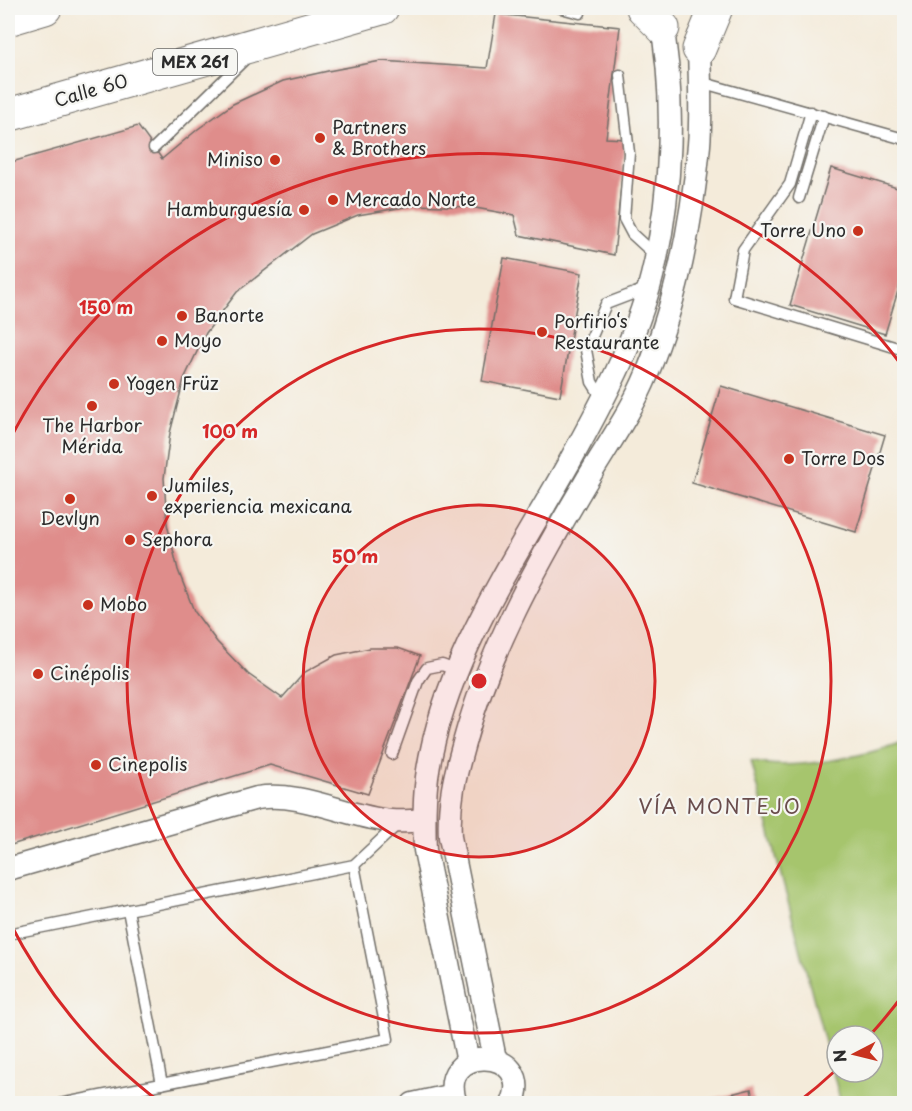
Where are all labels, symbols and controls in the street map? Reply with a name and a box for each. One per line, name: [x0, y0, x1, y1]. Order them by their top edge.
road number: MEX 261: [153, 49, 237, 75]
street label: Calle 60: [51, 66, 130, 113]
place label: Partners & Brothers: [332, 113, 426, 161]
marker: Partners & Brothers: [313, 131, 327, 145]
place label: Miniso: [207, 145, 263, 172]
marker: Miniso: [268, 153, 282, 167]
place label: Mercado Norte: [345, 185, 477, 212]
marker: Mercado Norte: [326, 193, 340, 207]
place label: Hamburguesía: [167, 195, 293, 222]
marker: Hamburguesía: [297, 203, 311, 217]
place label: Torre Uno: [760, 216, 846, 243]
marker: Torre Uno: [851, 224, 865, 238]
text: 150 m: [79, 293, 133, 320]
place label: Banorte: [194, 301, 264, 328]
place label: Porfirio‘s Restaurante: [554, 307, 660, 355]
marker: Banorte: [175, 309, 189, 323]
marker: Porfirio‘s Restaurante: [535, 325, 549, 339]
place label: Moyo: [174, 326, 222, 353]
marker: Moyo: [155, 334, 169, 348]
place label: Yogen Früz: [126, 369, 219, 396]
marker: Yogen Früz: [107, 377, 121, 391]
marker: The Harbor Mérida: [85, 399, 99, 413]
place label: The Harbor Mérida: [42, 411, 142, 459]
text: 100 m: [202, 417, 258, 444]
place label: Torre Dos: [801, 444, 885, 471]
marker: Torre Dos: [782, 452, 796, 466]
place label: Jumiles, experiencia mexicana: [164, 471, 353, 519]
marker: Jumiles, experiencia mexicana: [145, 489, 159, 503]
marker: Devlyn: [63, 492, 77, 506]
place label: Devlyn: [40, 504, 100, 531]
place label: Sephora: [142, 525, 212, 552]
marker: Sephora: [123, 533, 137, 547]
text: 50 m: [332, 542, 378, 569]
place label: Mobo: [100, 590, 147, 617]
marker: Mobo: [81, 598, 95, 612]
place label: Cinépolis: [50, 659, 130, 686]
marker: Cinépolis: [31, 667, 45, 681]
centre of rings: [469, 671, 489, 691]
place label: Cinepolis: [108, 750, 188, 777]
marker: Cinepolis: [89, 758, 103, 772]
district label: VÍA MONTEJO: [639, 791, 801, 821]
north arrow: [825, 1024, 885, 1084]
text: N: [826, 1048, 852, 1064]

